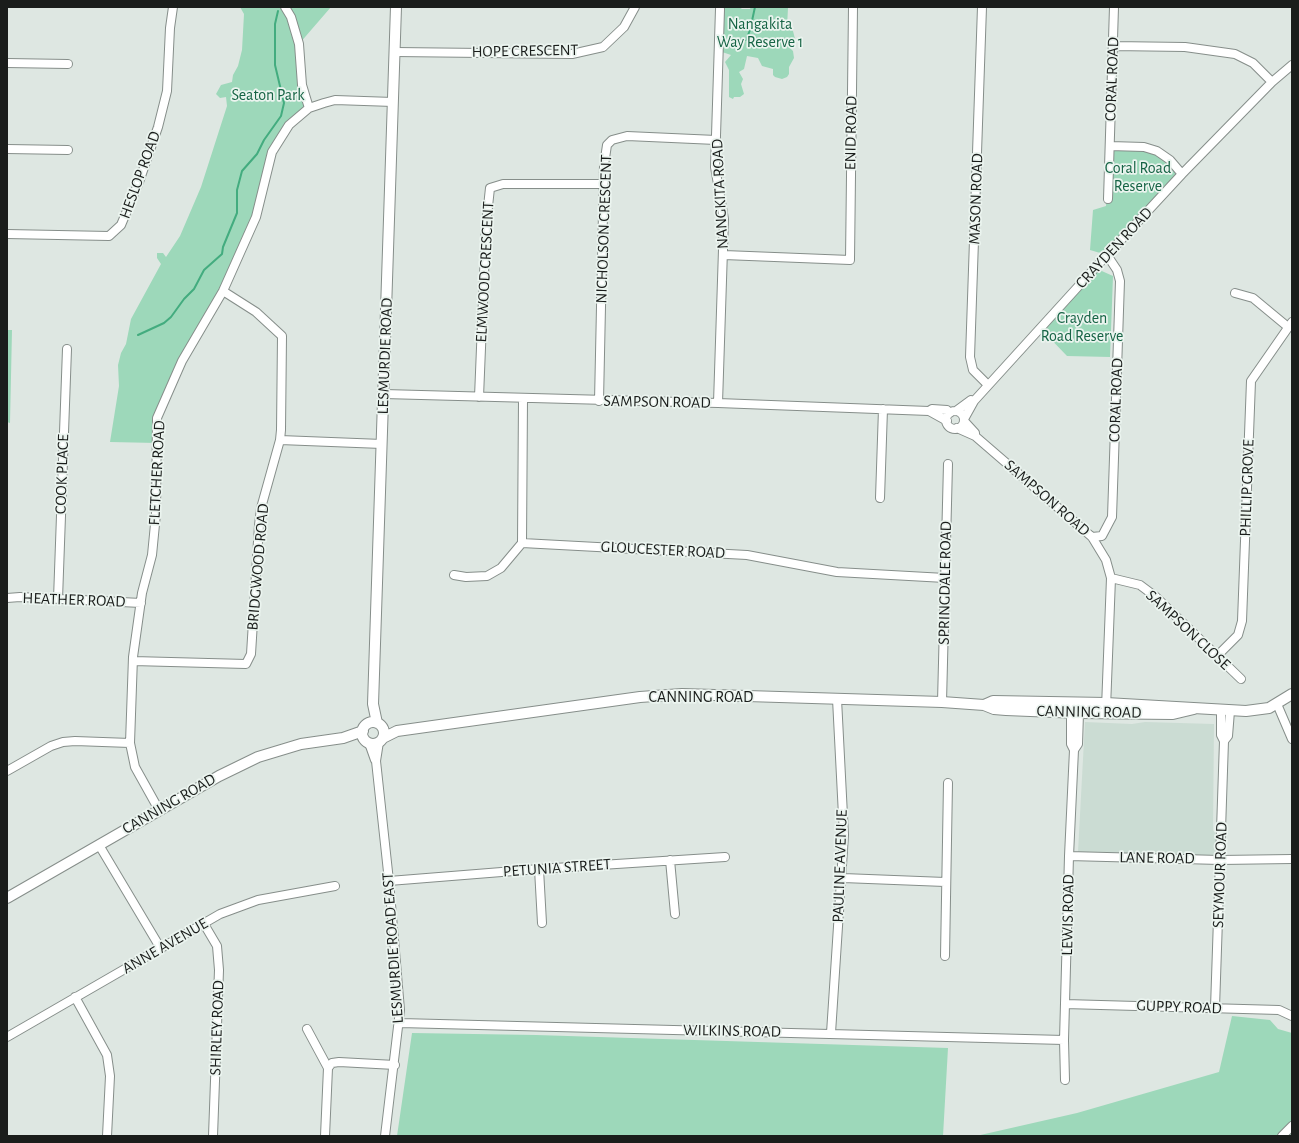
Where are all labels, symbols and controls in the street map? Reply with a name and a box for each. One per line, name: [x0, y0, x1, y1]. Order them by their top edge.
park label: Nangakita Way Reserve 1: [717, 14, 803, 52]
street label: CORAL ROAD: [1101, 37, 1123, 121]
street label: HOPE CRESCENT: [472, 40, 578, 62]
park label: Seaton Park: [231, 85, 305, 105]
street label: ENID ROAD: [841, 96, 861, 170]
street label: HESLOP ROAD: [115, 129, 165, 221]
street label: NANGKITA ROAD: [708, 138, 732, 250]
street label: MASON ROAD: [965, 153, 987, 245]
street label: NICHOLSON CRESCENT: [592, 154, 616, 304]
park label: Coral Road Reserve: [1105, 158, 1171, 196]
street label: ELMWOOD CRESCENT: [472, 201, 498, 343]
street label: CRAYDEN ROAD: [1072, 203, 1156, 293]
street label: LESMURDIE ROAD: [373, 297, 397, 415]
park label: Crayden Road Reserve: [1041, 308, 1123, 346]
street label: CORAL ROAD: [1105, 358, 1127, 442]
street label: SAMPSON ROAD: [603, 391, 711, 413]
street label: FLETCHER ROAD: [145, 420, 169, 526]
street label: COOK PLACE: [51, 434, 73, 514]
street label: PHILLIP GROVE: [1236, 439, 1258, 537]
street label: SAMPSON ROAD: [1000, 456, 1094, 540]
street label: BRIDGWOOD ROAD: [243, 503, 273, 631]
street label: SPRINGDALE ROAD: [934, 521, 956, 645]
street label: GLOUCESTER ROAD: [600, 537, 726, 563]
street label: SAMPSON CLOSE: [1142, 586, 1234, 674]
street label: HEATHER ROAD: [22, 589, 126, 611]
street label: CANNING ROAD: [649, 687, 753, 707]
street label: CANNING ROAD: [1036, 701, 1142, 723]
street label: CANNING ROAD: [119, 769, 219, 839]
street label: PAULINE AVENUE: [828, 809, 852, 923]
street label: SEYMOUR ROAD: [1209, 822, 1231, 928]
street label: LANE ROAD: [1119, 848, 1195, 868]
street label: PETUNIA STREET: [502, 855, 612, 881]
street label: LESMURDIE ROAD EAST: [378, 872, 408, 1024]
street label: LEWIS ROAD: [1058, 874, 1078, 956]
street label: ANNE AVENUE: [119, 914, 211, 978]
street label: SHIRLEY ROAD: [206, 980, 228, 1076]
street label: GUPPY ROAD: [1136, 996, 1222, 1018]
street label: WILKINS ROAD: [683, 1021, 781, 1041]

